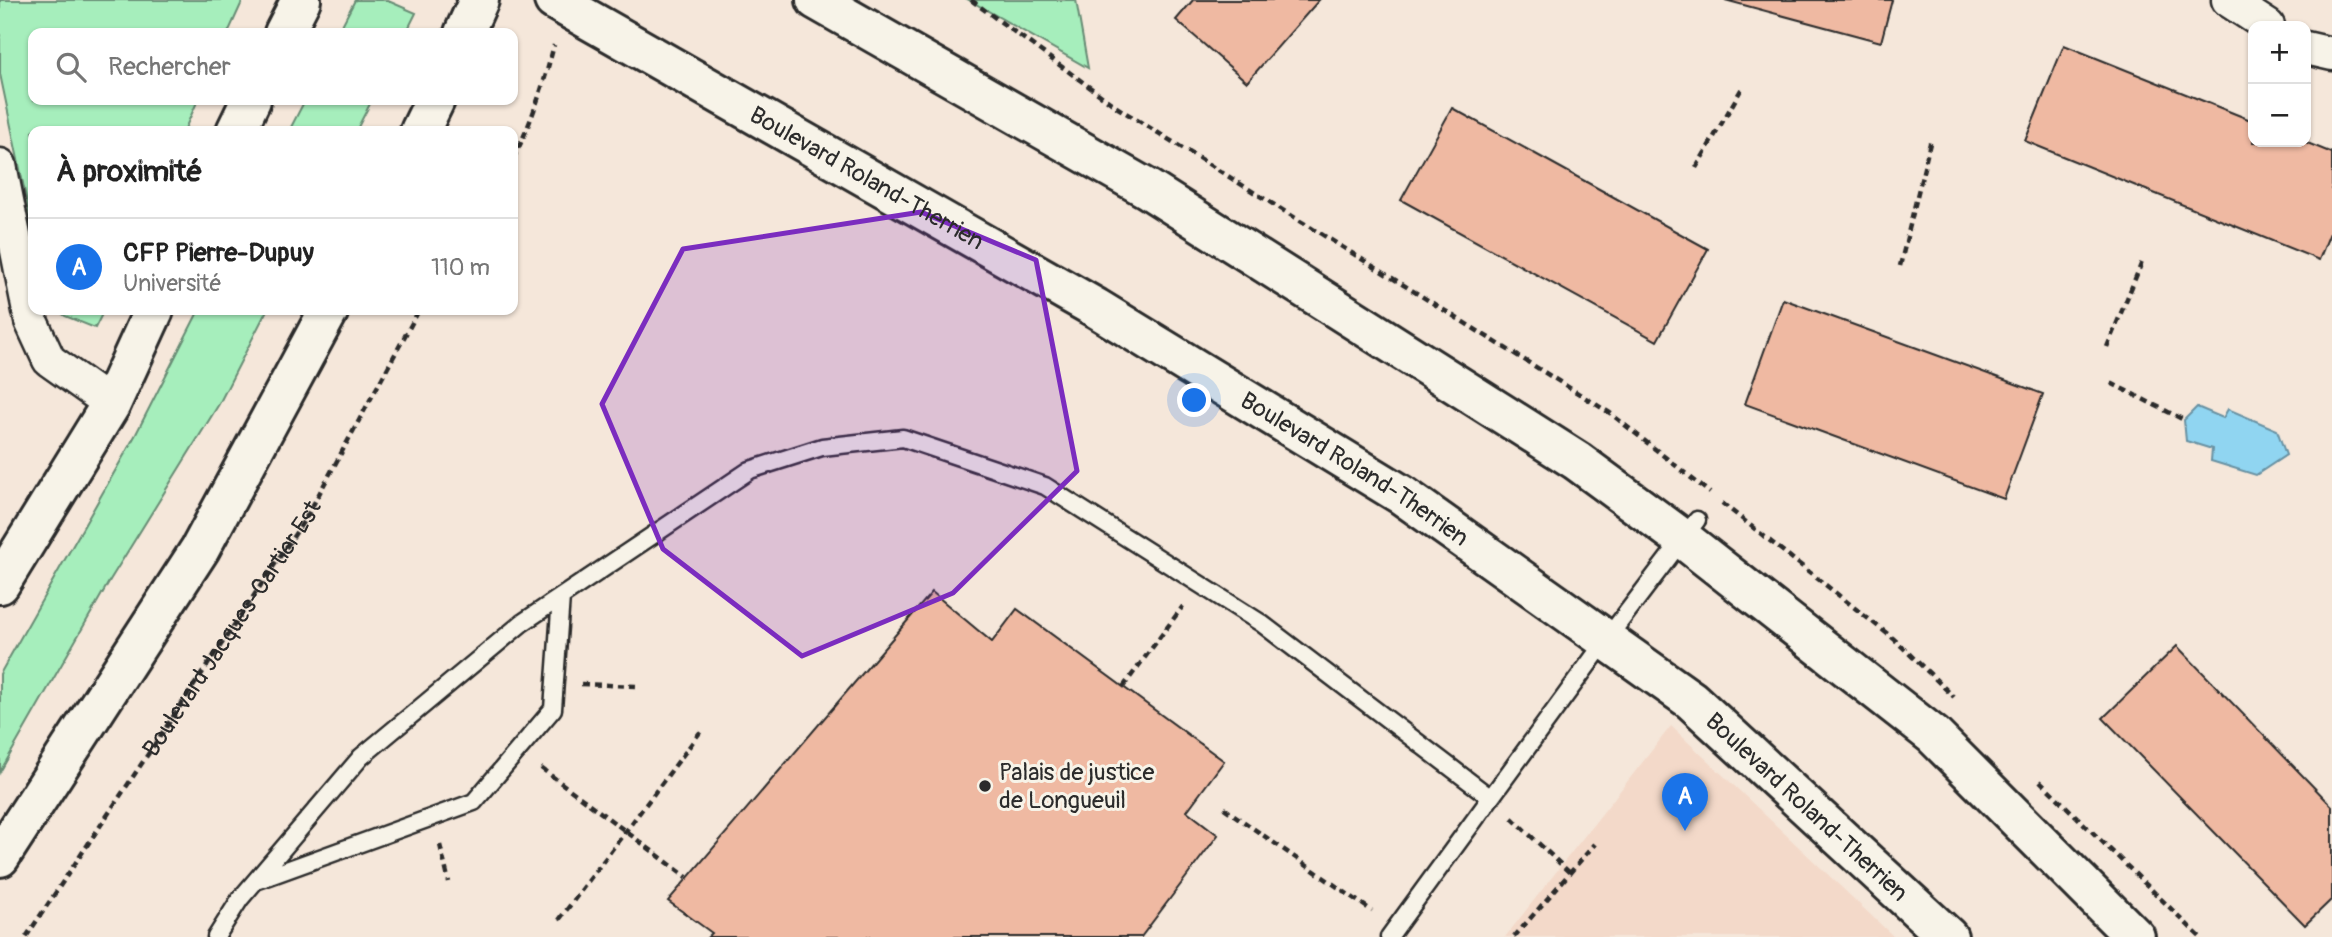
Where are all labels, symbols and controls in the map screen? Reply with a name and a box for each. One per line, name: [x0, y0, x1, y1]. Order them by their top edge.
map controls: [2248, 21, 2311, 147]
button: +: [2248, 21, 2311, 84]
search box: [28, 28, 518, 105]
icon: search: [52, 48, 90, 86]
text: Rechercher: [108, 51, 231, 83]
button: −: [2248, 84, 2311, 147]
street label: Boulevard Roland-Therrien: [745, 100, 989, 256]
text: À proximité: [56, 153, 202, 190]
text: CFP Pierre-Dupuy: [123, 237, 314, 269]
text: A: [72, 253, 86, 282]
text: 110 m: [431, 253, 490, 282]
text: Université: [123, 269, 222, 298]
your location: [1177, 383, 1211, 417]
street label: Boulevard Roland-Therrien: [1235, 386, 1474, 553]
street label: Boulevard Jacques-Cartier Est: [137, 495, 328, 762]
street label: Boulevard Roland-Therrien: [1699, 707, 1914, 908]
place label: Palais de justice de Longueuil: [999, 758, 1155, 815]
pin: A: [1662, 773, 1708, 831]
marker: Palais de justice de Longueuil: [977, 778, 993, 794]

